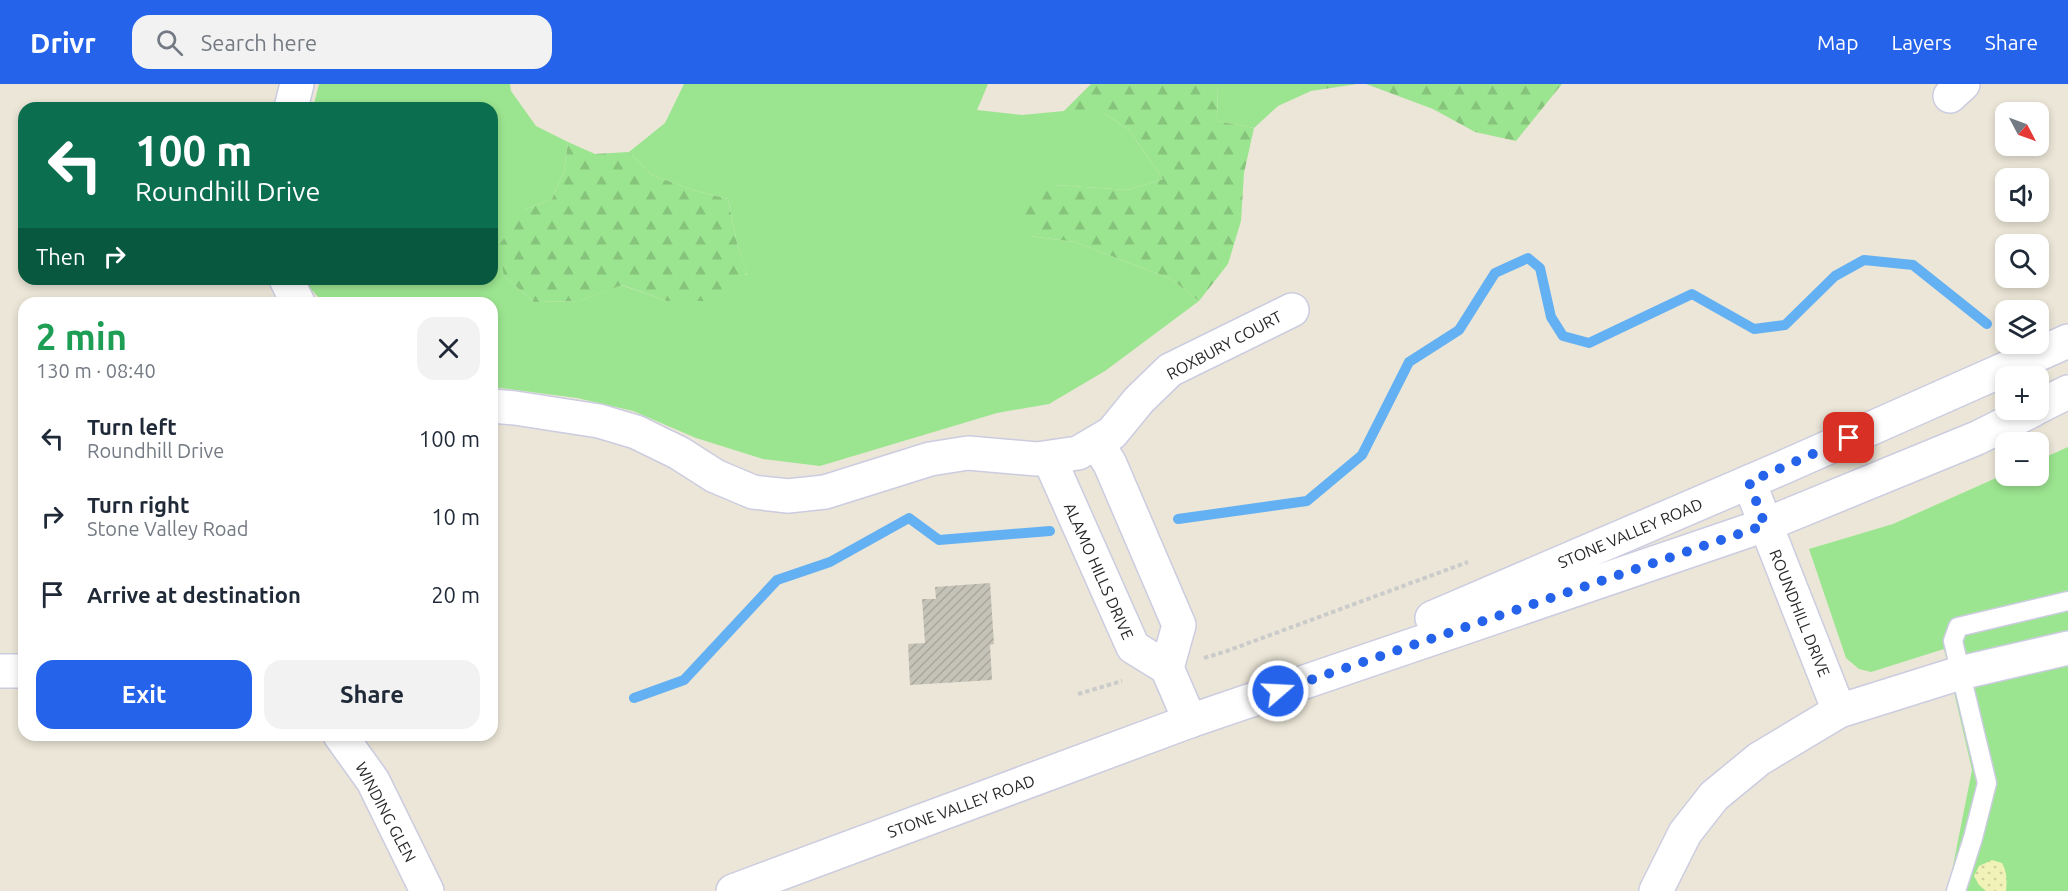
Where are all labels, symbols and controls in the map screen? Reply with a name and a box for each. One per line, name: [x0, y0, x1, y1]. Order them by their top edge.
search box: [132, 15, 552, 69]
icon: search: [153, 26, 186, 59]
text: Drivr: [30, 27, 96, 58]
text: Search here: [201, 30, 317, 55]
text: Map: [1817, 30, 1858, 54]
text: Layers: [1891, 30, 1952, 54]
text: Share: [1985, 30, 2038, 54]
north arrow: [1995, 102, 2049, 156]
map controls: [1995, 102, 2049, 486]
icon: left: [36, 126, 114, 204]
text: 100 m: [135, 127, 252, 174]
button: sound: [1995, 168, 2049, 222]
text: Roundhill Drive: [135, 176, 320, 206]
button: search: [1995, 234, 2049, 288]
icon: right: [98, 240, 131, 273]
text: Then: [36, 244, 86, 269]
button: layers: [1995, 300, 2049, 354]
street label: ROXBURY COURT: [1163, 307, 1285, 383]
text: 2 min: [36, 316, 127, 357]
button: close: [417, 317, 480, 380]
text: 130 m · 08:40: [36, 359, 156, 382]
button: +: [1995, 366, 2049, 420]
pin: [1823, 412, 1874, 463]
text: Turn left: [87, 414, 177, 439]
icon: arrive: [1832, 421, 1865, 454]
icon: left: [36, 422, 69, 455]
text: 100 m: [419, 426, 480, 451]
button: −: [1995, 432, 2049, 486]
text: Roundhill Drive: [87, 439, 224, 462]
text: Turn right: [87, 492, 189, 517]
street label: STONE VALLEY ROAD: [1555, 494, 1705, 572]
icon: right: [36, 500, 69, 533]
street label: ALAMO HILLS DRIVE: [1061, 500, 1137, 642]
text: 10 m: [431, 504, 480, 529]
text: Stone Valley Road: [87, 517, 249, 540]
street label: ROUNDHILL DRIVE: [1766, 547, 1834, 679]
icon: arrive: [36, 578, 69, 611]
text: Arrive at destination: [87, 582, 301, 607]
text: 20 m: [431, 582, 480, 607]
position arrow: [1246, 659, 1310, 723]
button: Exit: [36, 660, 252, 729]
button: Share: [264, 660, 480, 729]
street label: WINDING GLEN: [352, 759, 420, 865]
street label: STONE VALLEY ROAD: [885, 771, 1037, 841]

